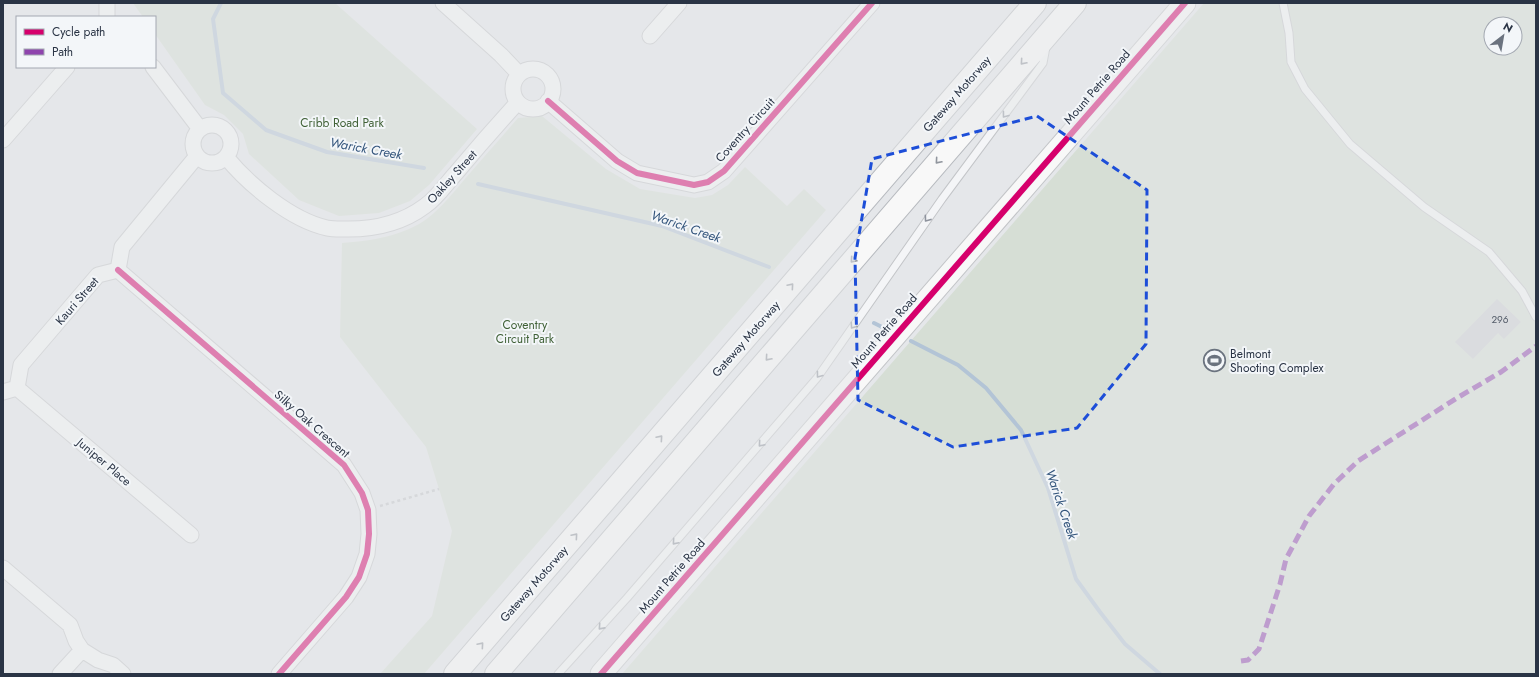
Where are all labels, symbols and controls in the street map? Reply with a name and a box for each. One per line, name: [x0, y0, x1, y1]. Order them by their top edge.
legend: [16, 16, 156, 68]
north arrow: [1483, 16, 1523, 56]
text: N: [1500, 18, 1516, 37]
text: Cycle path: [52, 23, 105, 41]
text: Path: [52, 43, 73, 61]
street label: Mount Petrie Road: [1060, 46, 1134, 128]
street label: Gateway Motorway: [919, 51, 996, 136]
one-way arrow: [1020, 58, 1027, 65]
street label: Coventry Circuit: [711, 94, 779, 166]
one-way arrow: [1002, 110, 1009, 117]
park label: Cribb Road Park: [300, 114, 385, 132]
water label: Warick Creek: [328, 133, 404, 164]
street label: Oakley Street: [423, 146, 481, 208]
one-way arrow: [936, 156, 943, 164]
water label: Warick Creek: [648, 206, 724, 247]
one-way arrow: [924, 215, 932, 222]
one-way arrow: [851, 255, 858, 262]
street label: Kauri Street: [51, 273, 103, 329]
one-way arrow: [787, 284, 794, 291]
street label: Mount Petrie Road: [847, 290, 921, 372]
street label: Gateway Motorway: [708, 296, 785, 381]
house number: 296: [1491, 312, 1509, 327]
park label: Coventry Circuit Park: [496, 316, 555, 348]
one-way arrow: [850, 322, 858, 329]
place label: Belmont Shooting Complex: [1230, 345, 1324, 377]
sports icon: Belmont Shooting Complex: [1202, 348, 1228, 374]
one-way arrow: [766, 353, 773, 361]
one-way arrow: [817, 370, 824, 377]
street label: Silky Oak Crescent: [270, 386, 354, 462]
street label: Juniper Place: [71, 432, 135, 490]
one-way arrow: [656, 435, 663, 442]
one-way arrow: [758, 439, 765, 447]
water label: Warick Creek: [1041, 467, 1083, 542]
one-way arrow: [571, 533, 578, 540]
street label: Mount Petrie Road: [635, 535, 709, 617]
one-way arrow: [673, 538, 680, 545]
street label: Gateway Motorway: [496, 541, 573, 626]
one-way arrow: [599, 622, 606, 629]
one-way arrow: [476, 642, 483, 649]

